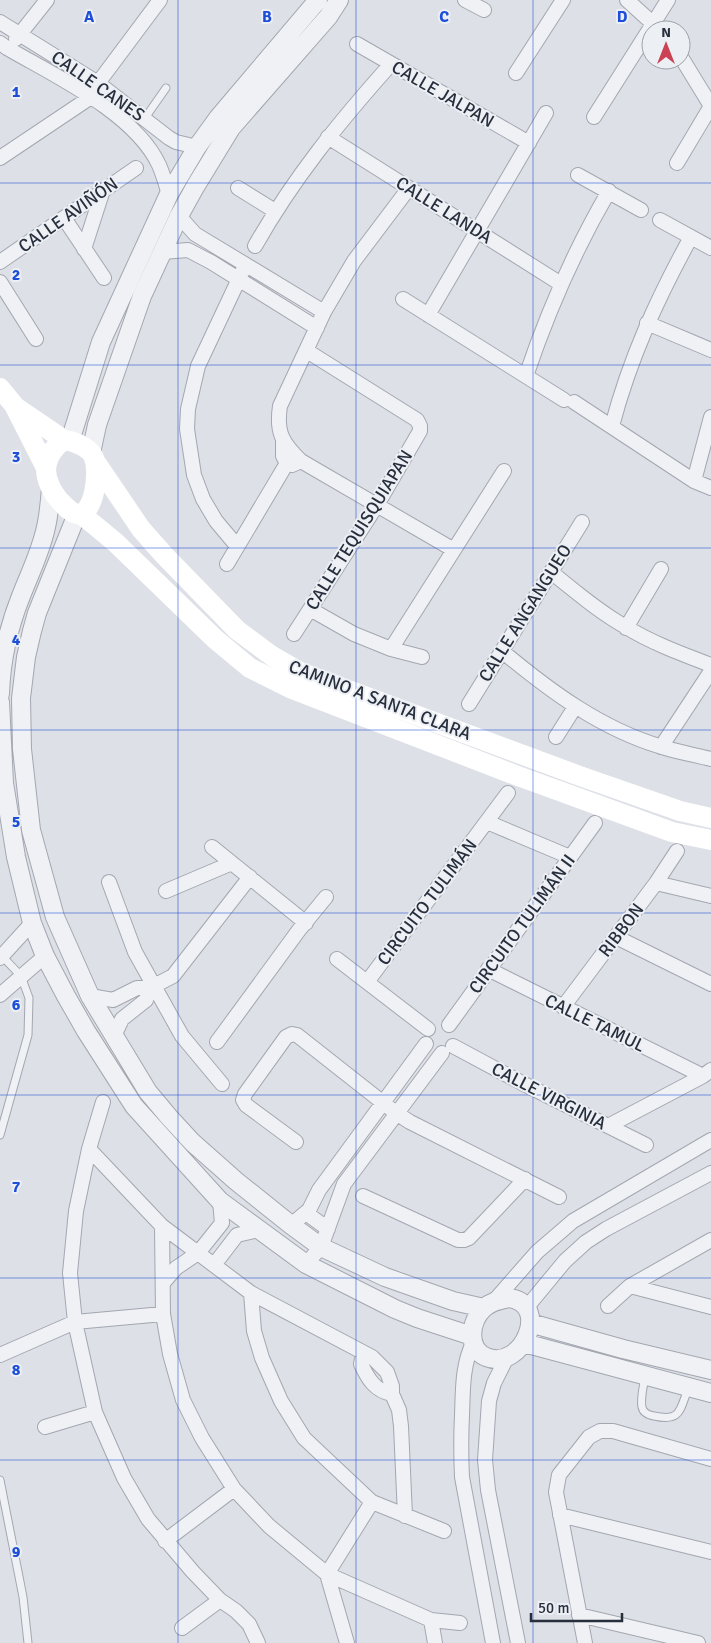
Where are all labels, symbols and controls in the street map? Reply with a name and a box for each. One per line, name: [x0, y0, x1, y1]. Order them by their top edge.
text: A: [84, 7, 95, 27]
text: B: [262, 7, 272, 27]
text: C: [439, 7, 449, 27]
text: D: [617, 7, 628, 27]
north arrow: [641, 20, 691, 70]
text: N: [661, 24, 671, 41]
street label: CALLE CANES: [47, 46, 149, 126]
street label: CALLE JALPAN: [388, 56, 498, 132]
text: 1: [12, 82, 21, 102]
street label: CALLE LANDA: [392, 172, 496, 248]
street label: CALLE AVIÑÓN: [14, 173, 122, 257]
text: 2: [12, 265, 20, 285]
street label: CALLE TEQUISQUIAPAN: [301, 446, 417, 614]
text: 3: [12, 447, 20, 467]
street label: CALLE ANGANGUEO: [474, 540, 576, 686]
text: 4: [12, 630, 21, 650]
street label: CAMINO A SANTA CLARA: [286, 655, 474, 745]
text: 5: [12, 812, 20, 832]
street label: CIRCUITO TULIMÁN: [372, 835, 482, 969]
street label: CIRCUITO TULIMÁN II: [464, 850, 580, 998]
street label: RIBBON: [594, 899, 648, 961]
street label: CALLE TAMUL: [541, 989, 649, 1057]
text: 6: [12, 995, 21, 1015]
street label: CALLE VIRGINIA: [488, 1058, 610, 1134]
text: 7: [12, 1177, 21, 1197]
text: 8: [12, 1360, 21, 1380]
text: 9: [12, 1542, 21, 1562]
scale bar: [531, 1590, 622, 1622]
text: 50 m: [538, 1599, 569, 1617]

